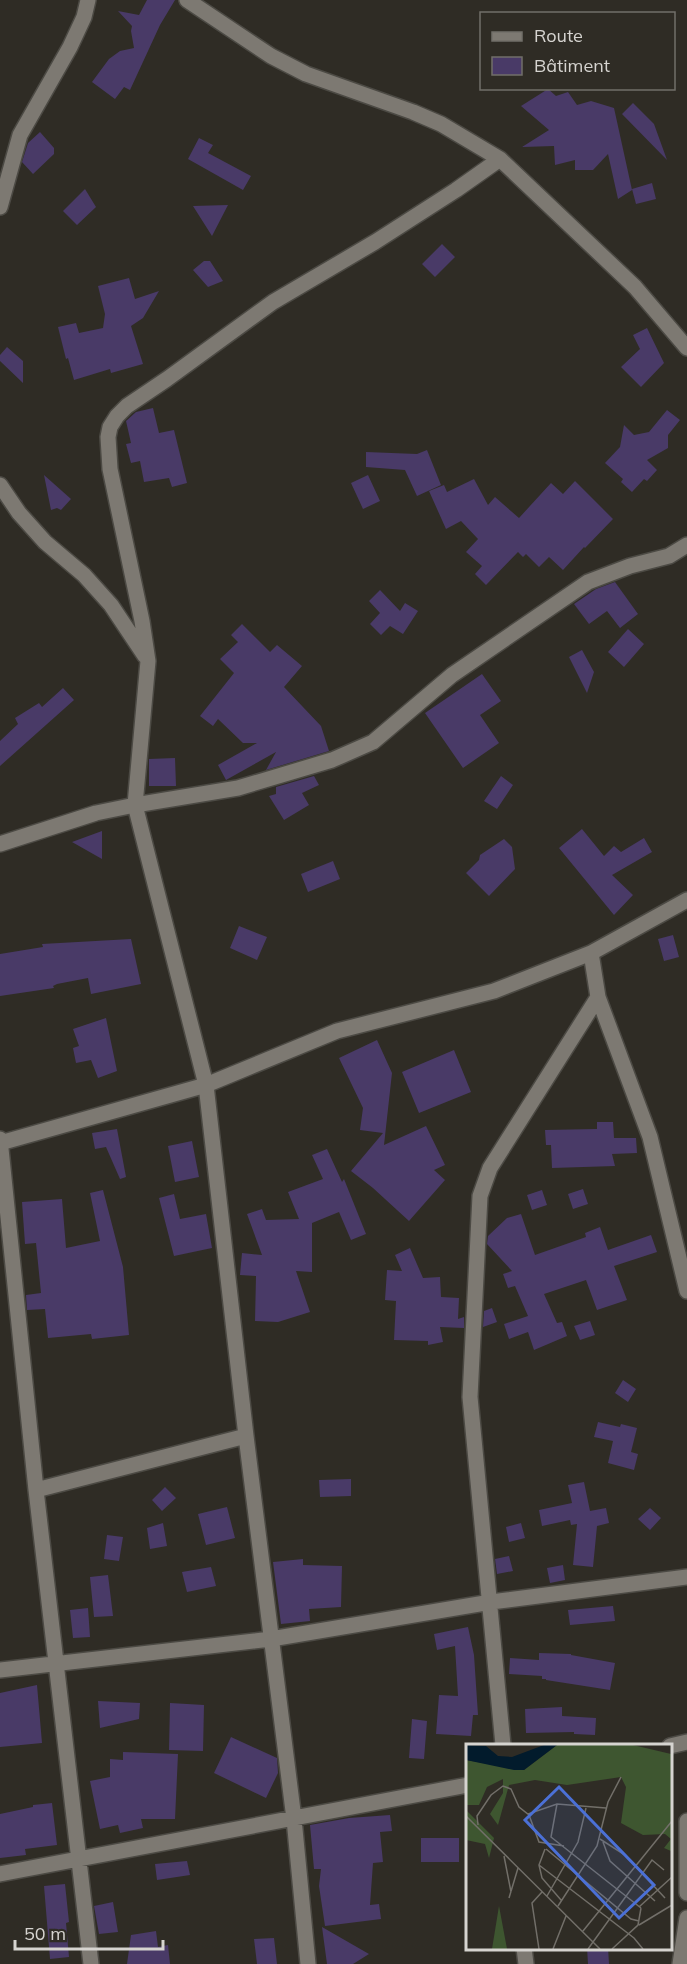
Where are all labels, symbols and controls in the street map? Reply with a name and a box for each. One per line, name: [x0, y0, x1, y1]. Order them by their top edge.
legend: [480, 12, 675, 90]
text: Route: [534, 24, 583, 47]
text: Bâtiment: [534, 54, 610, 77]
inset map: [466, 1744, 672, 1949]
scale bar: [15, 1913, 164, 1951]
text: 50 m: [24, 1922, 66, 1945]

